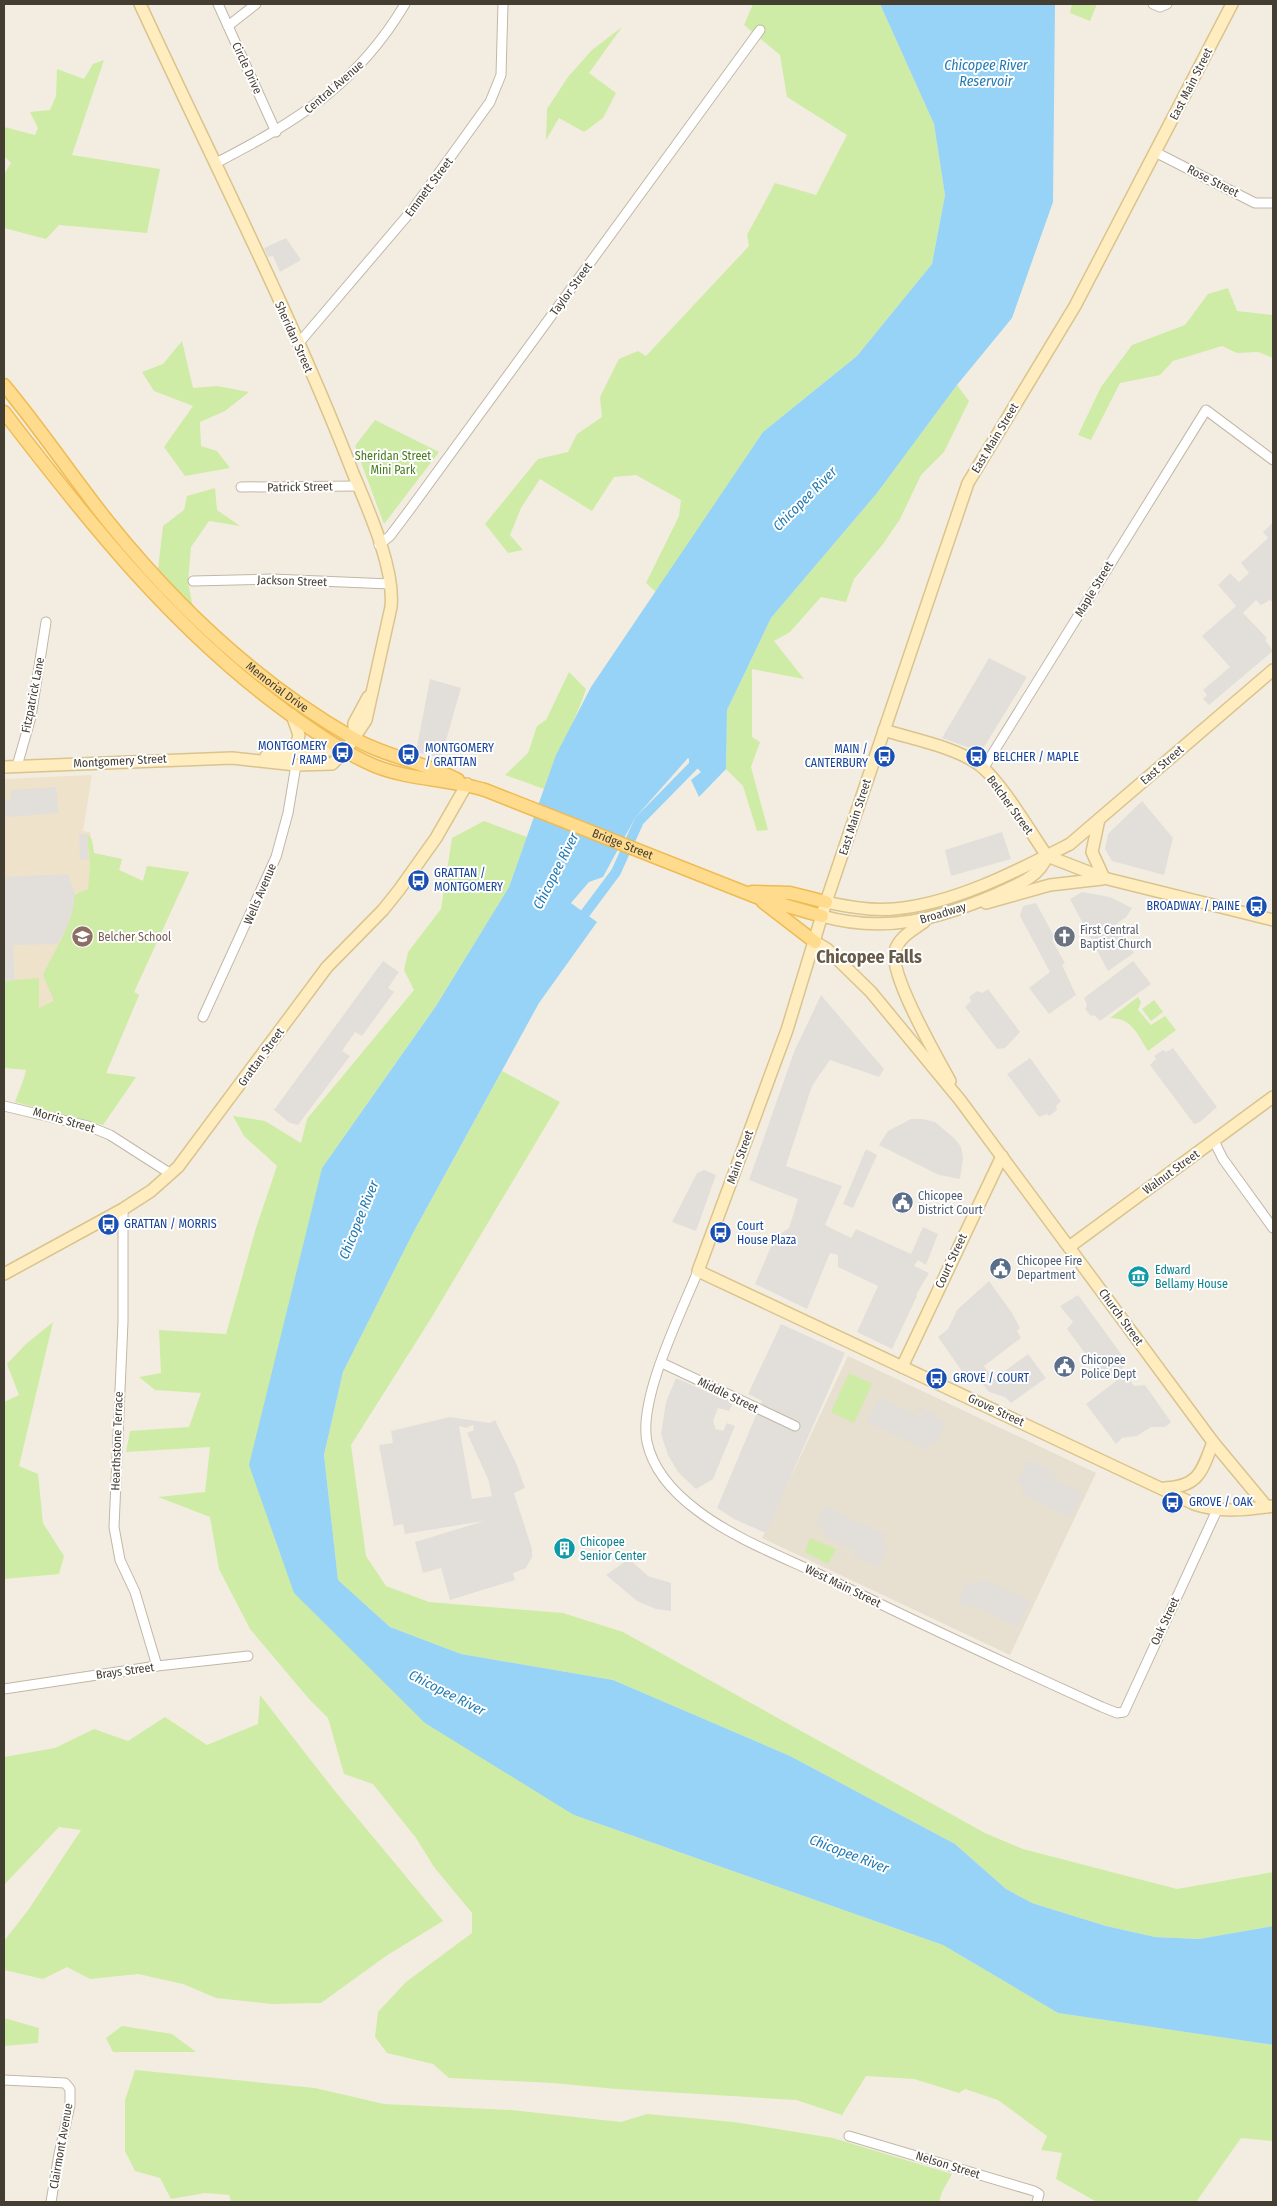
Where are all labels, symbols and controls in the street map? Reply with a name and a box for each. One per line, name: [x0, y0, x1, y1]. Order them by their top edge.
street label: Circle Drive: [229, 40, 265, 96]
street label: East Main Street: [1167, 45, 1215, 122]
water label: Chicopee River Reservoir: [944, 57, 1029, 90]
street label: Central Avenue: [302, 58, 366, 116]
street label: Emmett Street: [402, 155, 456, 219]
street label: Rose Street: [1185, 162, 1241, 200]
street label: Taylor Street: [547, 260, 595, 318]
street label: Sheridan Street: [272, 299, 316, 375]
street label: East Main Street: [969, 400, 1021, 476]
park label: Sheridan Street Mini Park: [355, 449, 431, 477]
water label: Chicopee River: [770, 463, 841, 534]
street label: Patrick Street: [267, 479, 333, 495]
street label: Maple Street: [1072, 559, 1116, 619]
street label: Jackson Street: [257, 573, 327, 589]
street label: Fitzpatrick Lane: [19, 656, 47, 734]
street label: Memorial Drive: [243, 659, 311, 715]
place label: MONTGOMERY / RAMP: [258, 739, 327, 767]
bus stop icon: MONTGOMERY / RAMP: [331, 741, 355, 765]
place label: MONTGOMERY / GRATTAN: [425, 741, 494, 769]
place label: MAIN / CANTERBURY: [805, 742, 868, 770]
street label: East Street: [1138, 742, 1187, 788]
bus stop icon: MONTGOMERY / GRATTAN: [397, 743, 421, 767]
bus stop icon: MAIN / CANTERBURY: [872, 744, 896, 768]
bus stop icon: BELCHER / MAPLE: [965, 745, 989, 769]
place label: BELCHER / MAPLE: [993, 750, 1079, 764]
street label: Montgomery Street: [73, 752, 167, 770]
street label: Belcher Street: [984, 773, 1036, 837]
street label: East Main Street: [836, 777, 874, 857]
street label: Bridge Street: [590, 826, 655, 862]
water label: Chicopee River: [529, 829, 583, 912]
street label: Wells Avenue: [241, 861, 279, 927]
place label: GRATTAN / MONTGOMERY: [434, 866, 503, 894]
bus stop icon: GRATTAN / MONTGOMERY: [406, 868, 430, 892]
bus stop icon: BROADWAY / PAINE: [1244, 894, 1268, 918]
street label: Broadway: [918, 899, 968, 927]
place label: BROADWAY / PAINE: [1146, 899, 1240, 913]
place label: First Central Baptist Church: [1080, 923, 1152, 951]
school or university icon: Belcher School: [70, 925, 94, 949]
church icon: First Central Baptist Church: [1052, 925, 1076, 949]
place label: Belcher School: [98, 930, 171, 944]
district label: Chicopee Falls: [816, 946, 922, 968]
street label: Grattan Street: [235, 1025, 287, 1089]
street label: Morris Street: [31, 1104, 97, 1136]
street label: Main Street: [724, 1128, 756, 1186]
street label: Walnut Street: [1140, 1147, 1202, 1197]
water label: Chicopee River: [335, 1177, 383, 1262]
place label: Chicopee District Court: [918, 1189, 983, 1217]
public building icon: Chicopee District Court: [890, 1191, 914, 1215]
bus stop icon: GRATTAN / MORRIS: [96, 1212, 120, 1236]
place label: GRATTAN / MORRIS: [124, 1217, 217, 1231]
place label: Court House Plaza: [737, 1219, 796, 1247]
bus stop icon: Court House Plaza: [709, 1221, 733, 1245]
street label: Court Street: [932, 1231, 970, 1291]
place label: Chicopee Fire Department: [1017, 1254, 1082, 1282]
public building icon: Chicopee Fire Department: [989, 1256, 1013, 1280]
place label: Edward Bellamy House: [1155, 1263, 1228, 1291]
museum icon: Edward Bellamy House: [1127, 1265, 1151, 1289]
street label: Church Street: [1096, 1286, 1146, 1348]
place label: Chicopee Police Dept: [1081, 1353, 1136, 1381]
public building icon: Chicopee Police Dept: [1053, 1355, 1077, 1379]
bus stop icon: GROVE / COURT: [925, 1366, 949, 1390]
place label: GROVE / COURT: [953, 1371, 1030, 1385]
street label: Middle Street: [695, 1374, 761, 1416]
street label: Hearthstone Terrace: [108, 1391, 126, 1491]
street label: Grove Street: [966, 1391, 1026, 1429]
bus stop icon: GROVE / OAK: [1161, 1490, 1185, 1514]
place label: GROVE / OAK: [1189, 1495, 1254, 1509]
place label: Chicopee Senior Center: [580, 1535, 647, 1563]
building icon: Chicopee Senior Center: [552, 1537, 576, 1561]
street label: West Main Street: [803, 1562, 883, 1610]
street label: Oak Street: [1148, 1595, 1182, 1647]
street label: Brays Street: [95, 1660, 155, 1682]
water label: Chicopee River: [406, 1666, 489, 1720]
water label: Chicopee River: [807, 1831, 892, 1877]
street label: Clairmont Avenue: [47, 2102, 75, 2190]
street label: Nelson Street: [914, 2149, 982, 2181]

